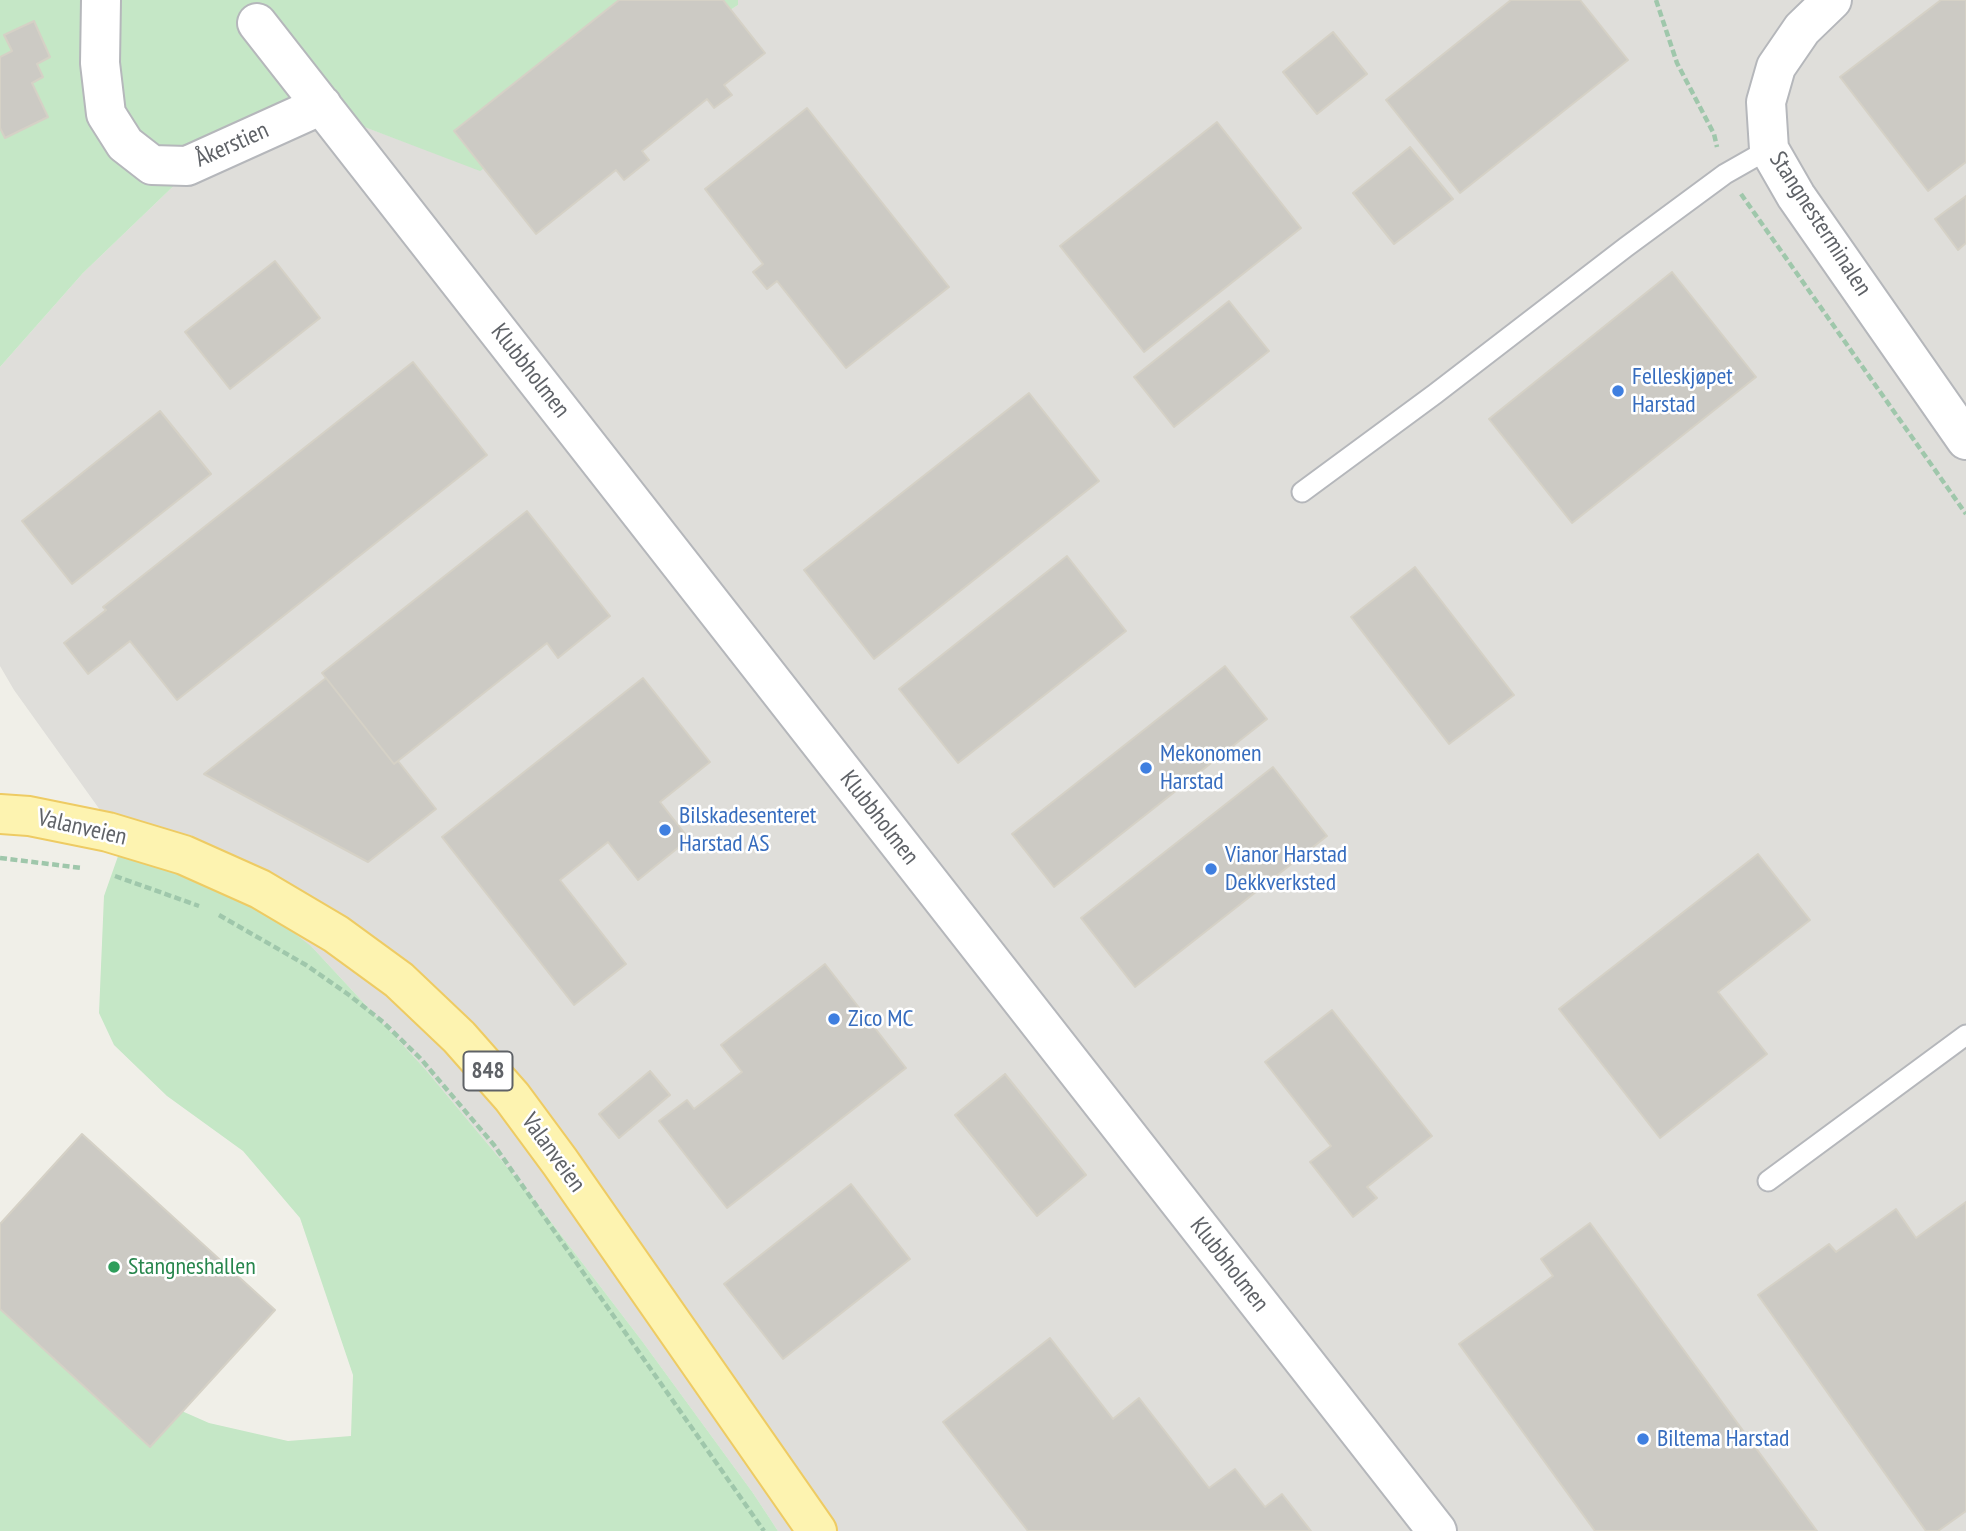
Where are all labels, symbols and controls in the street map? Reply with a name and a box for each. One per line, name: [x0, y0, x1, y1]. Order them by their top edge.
street label: Åkerstien: [191, 116, 273, 174]
street label: Stangnesterminalen: [1763, 147, 1877, 301]
street label: Klubbholmen: [484, 318, 576, 424]
place label: Felleskjøpet Harstad: [1632, 363, 1733, 419]
marker: Felleskjøpet Harstad: [1610, 383, 1626, 399]
place label: Mekonomen Harstad: [1160, 740, 1262, 796]
marker: Mekonomen Harstad: [1138, 760, 1154, 776]
street label: Klubbholmen: [833, 765, 925, 871]
place label: Bilskadesenteret Harstad AS: [679, 802, 816, 858]
street label: Valanveien: [35, 804, 129, 852]
marker: Bilskadesenteret Harstad AS: [657, 822, 673, 838]
place label: Vianor Harstad Dekkverksted: [1225, 841, 1347, 897]
marker: Vianor Harstad Dekkverksted: [1203, 861, 1219, 877]
place label: Zico MC: [848, 1005, 914, 1033]
marker: Zico MC: [826, 1011, 842, 1027]
road number: 848: [463, 1052, 512, 1090]
street label: Valanveien: [515, 1108, 591, 1198]
street label: Klubbholmen: [1183, 1212, 1275, 1318]
place label: Stangneshallen: [128, 1253, 256, 1281]
marker: Stangneshallen: [106, 1259, 122, 1275]
place label: Biltema Harstad: [1657, 1425, 1789, 1453]
marker: Biltema Harstad: [1635, 1431, 1651, 1447]

